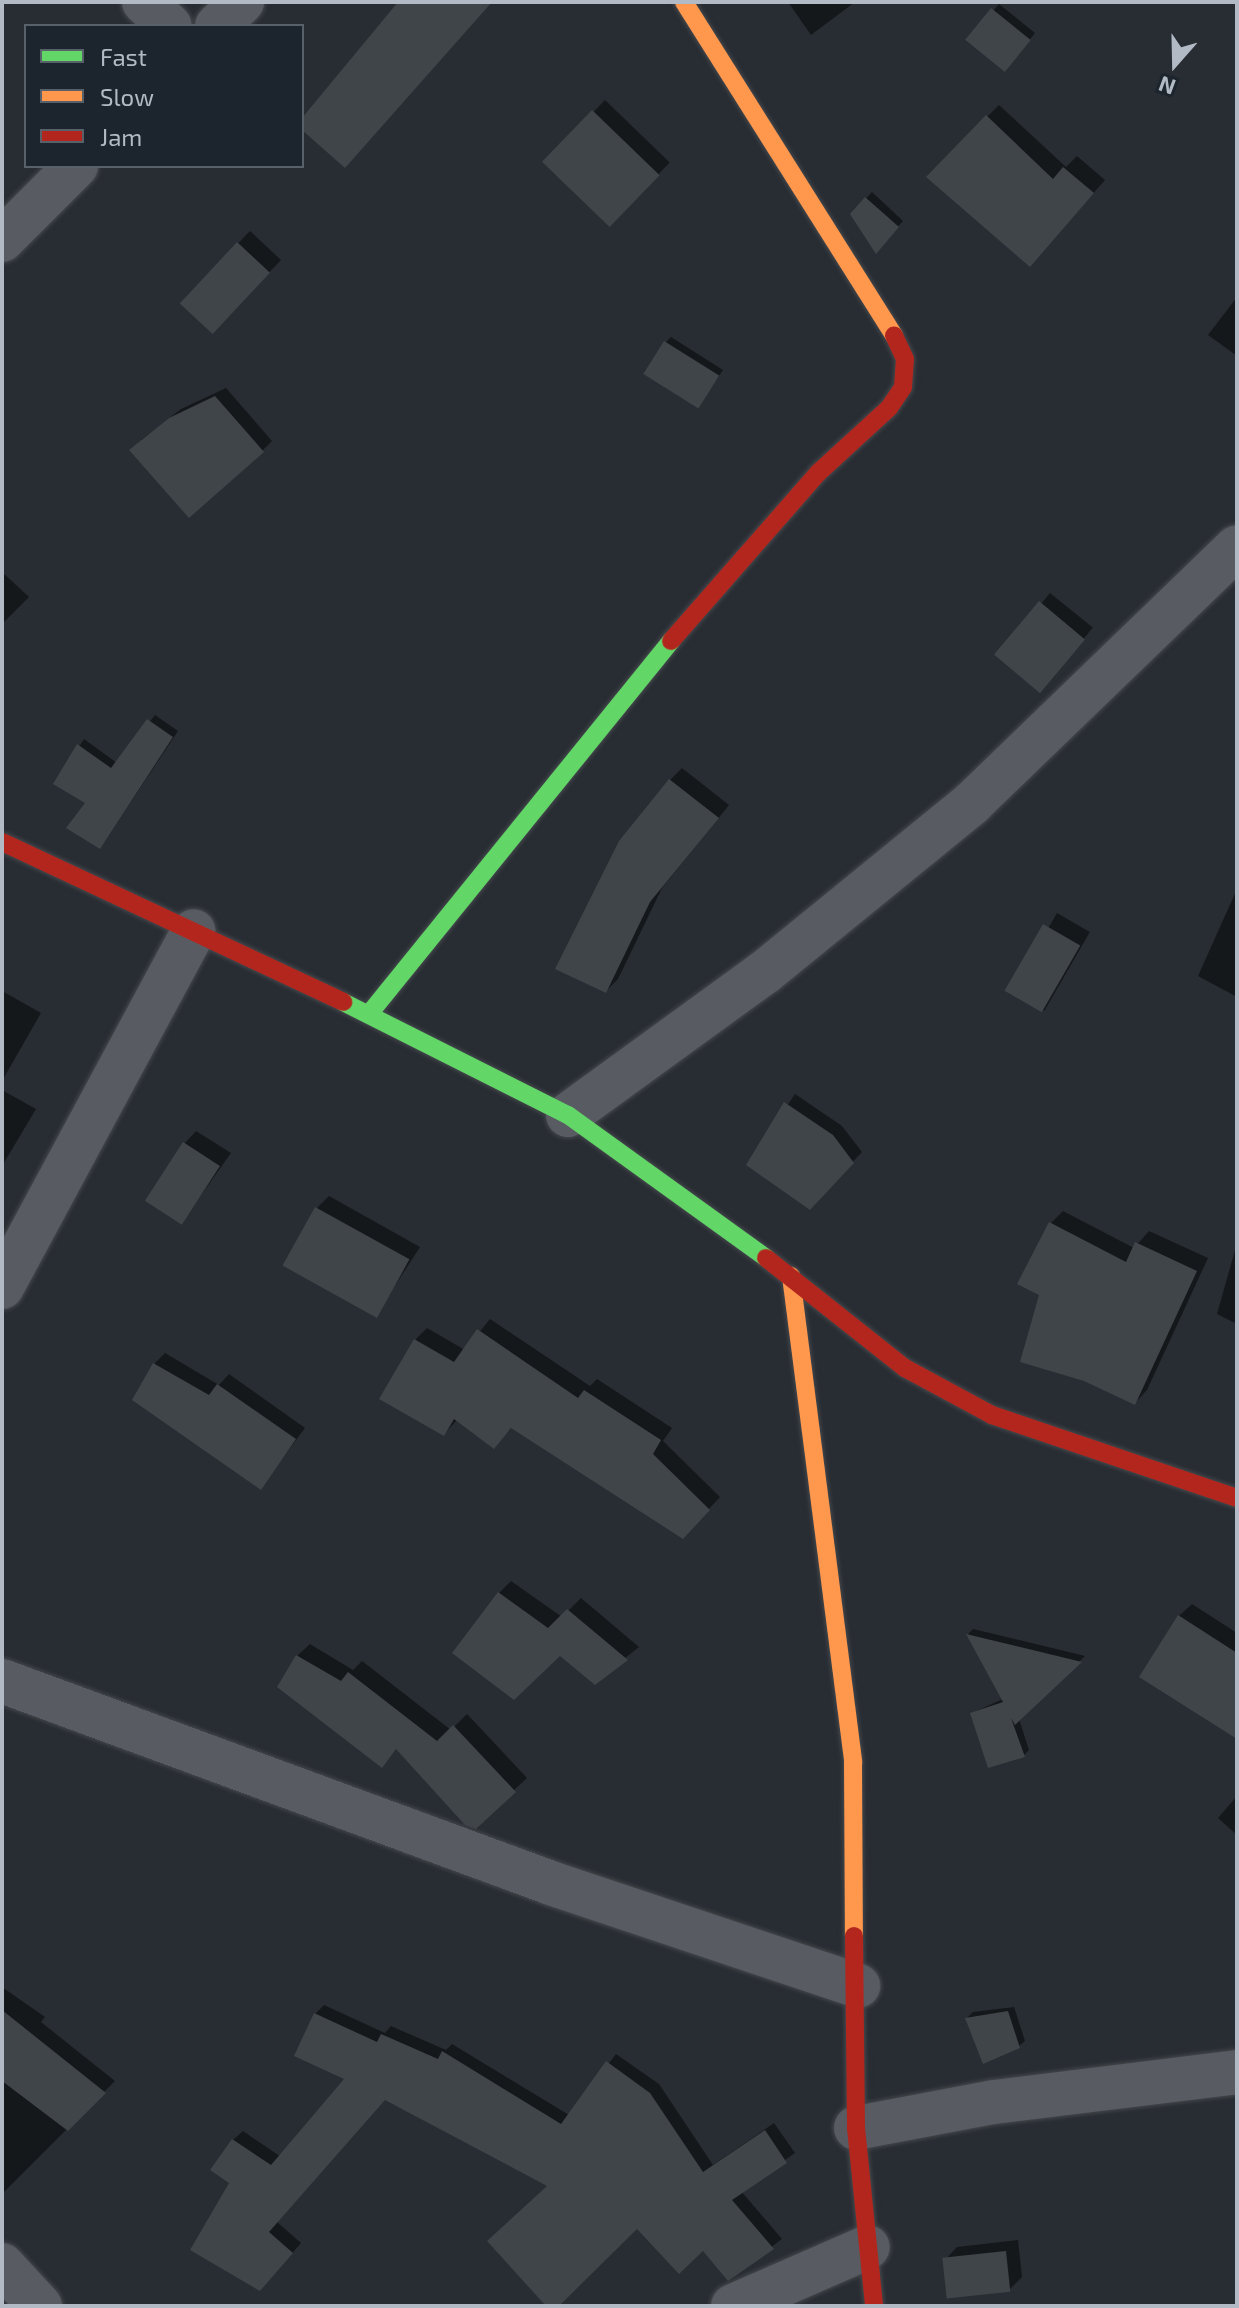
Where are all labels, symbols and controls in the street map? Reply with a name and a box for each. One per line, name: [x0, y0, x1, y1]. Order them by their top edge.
legend: [24, 24, 304, 168]
north arrow: [1135, 24, 1215, 104]
text: Fast: [100, 42, 147, 71]
text: N: [1155, 72, 1179, 101]
text: Slow: [100, 82, 154, 111]
text: Jam: [100, 122, 142, 151]

